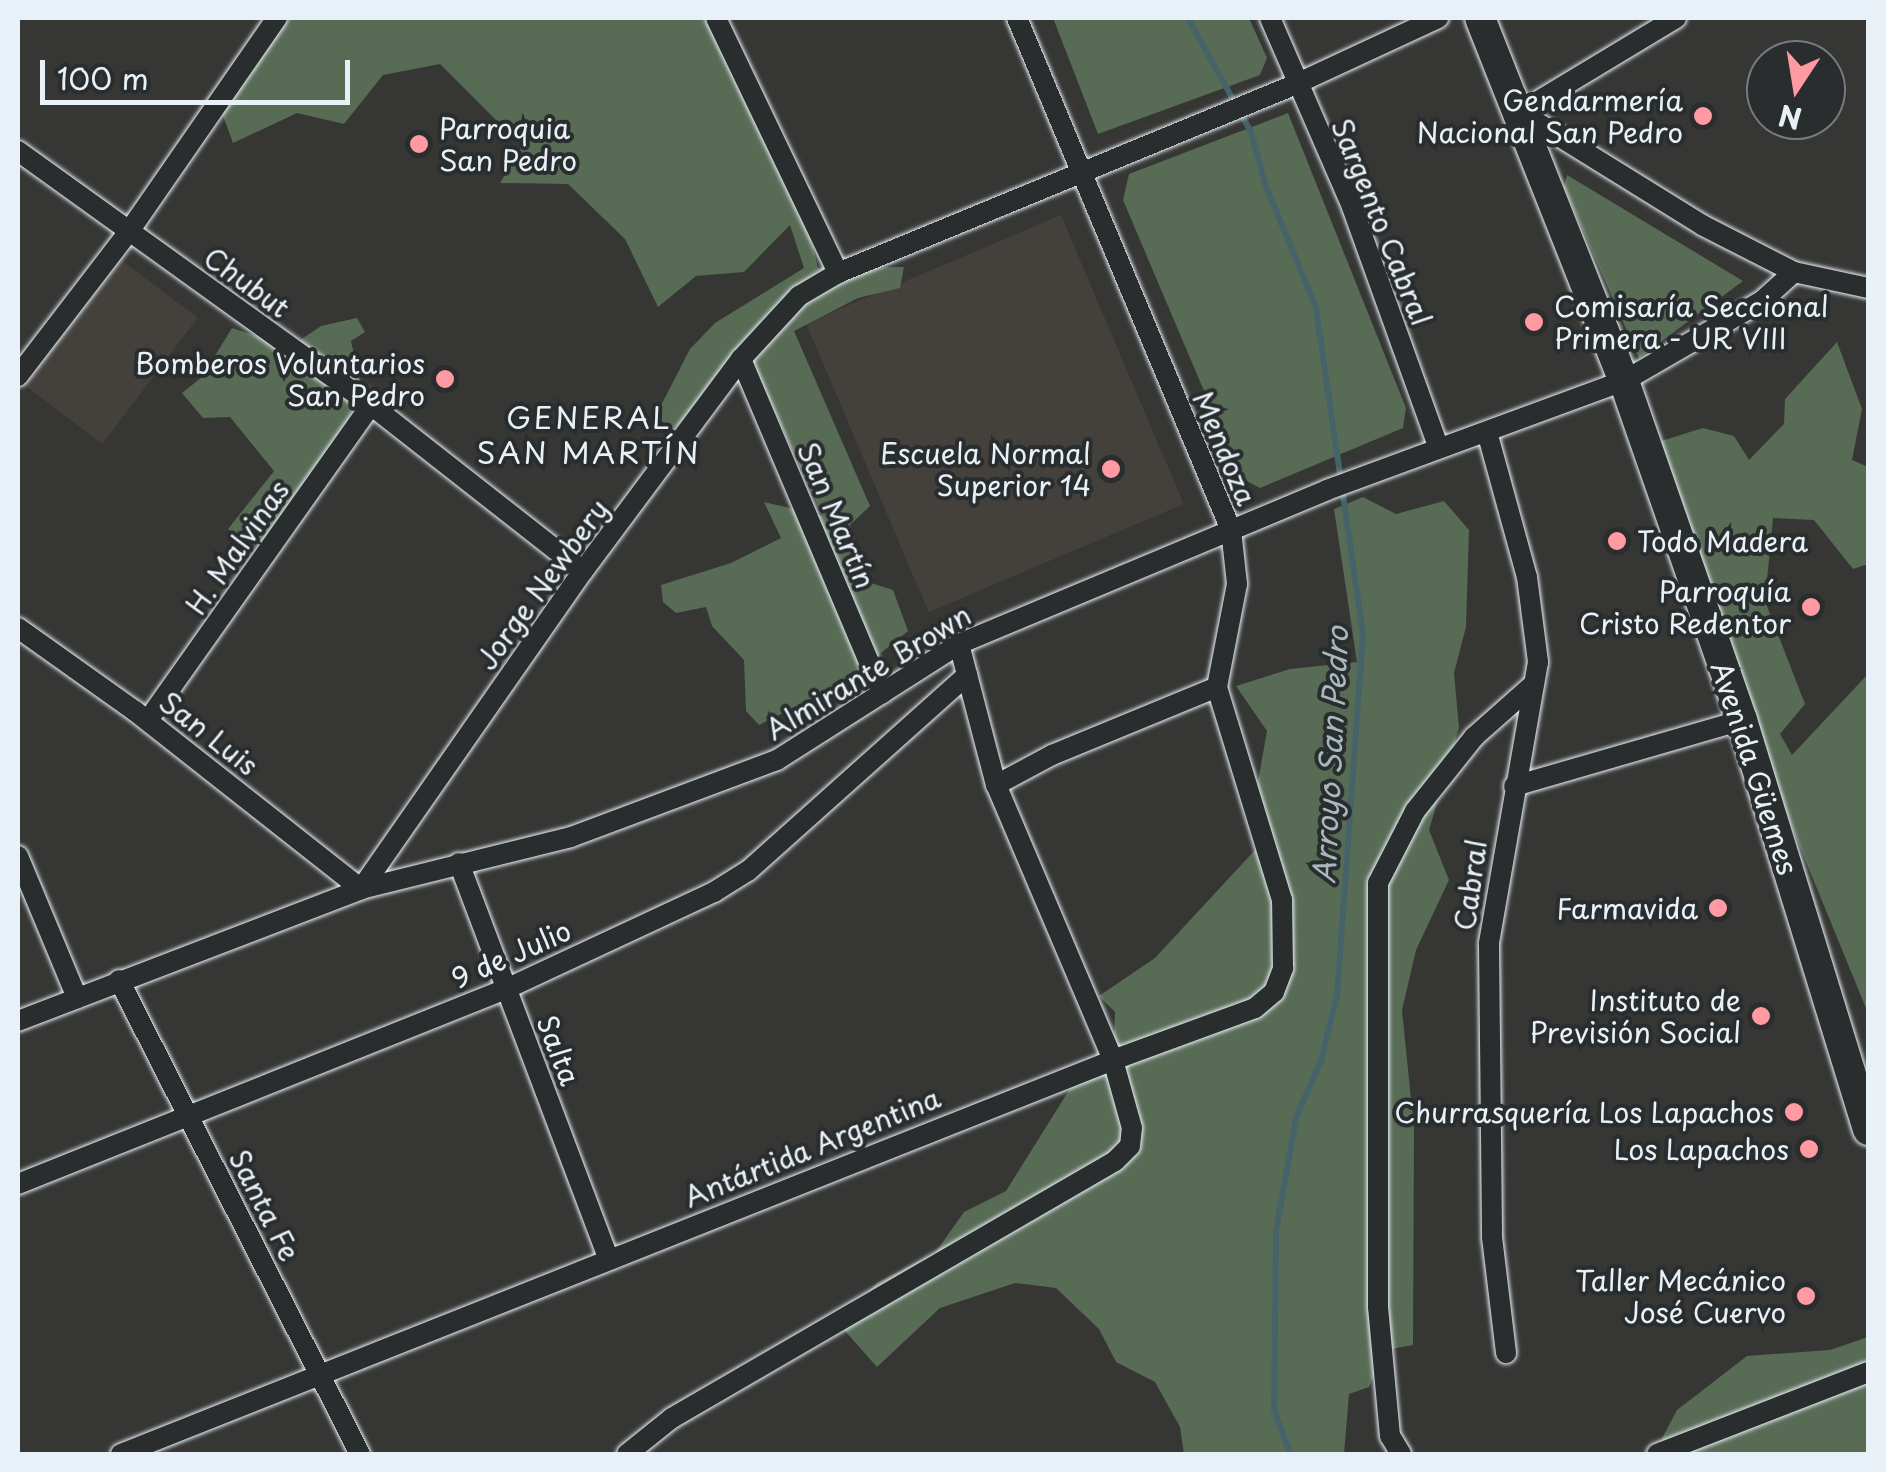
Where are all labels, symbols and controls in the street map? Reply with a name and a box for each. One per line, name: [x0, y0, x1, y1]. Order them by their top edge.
scale bar: [45, 40, 355, 102]
north arrow: [1746, 40, 1846, 140]
text: 100 m: [57, 55, 149, 100]
place label: Gendarmería Nacional San Pedro: [1420, 83, 1683, 149]
text: N: [1775, 95, 1805, 141]
marker: Gendarmería Nacional San Pedro: [1692, 105, 1714, 127]
place label: Parroquia San Pedro: [439, 111, 575, 177]
street label: Sargento Cabral: [1325, 114, 1439, 330]
marker: Parroquia San Pedro: [408, 133, 430, 155]
street label: Chubut: [198, 240, 296, 324]
place label: Comisaría Seccional Primera - UR VIII: [1554, 289, 1829, 355]
marker: Comisaría Seccional Primera - UR VIII: [1523, 311, 1545, 333]
place label: Bomberos Voluntarios San Pedro: [135, 346, 425, 412]
marker: Bomberos Voluntarios San Pedro: [434, 368, 456, 390]
street label: Mendoza: [1186, 386, 1264, 510]
district label: GENERAL SAN MARTÍN: [479, 399, 699, 470]
place label: Escuela Normal Superior 14: [881, 436, 1091, 502]
street label: San Martín: [791, 438, 883, 592]
marker: Escuela Normal Superior 14: [1100, 458, 1122, 480]
street label: H. Malvinas: [178, 473, 296, 621]
street label: Jorge Newbery: [469, 493, 615, 675]
place label: Todo Madera: [1637, 524, 1811, 558]
marker: Todo Madera: [1606, 530, 1628, 552]
place label: Parroquía Cristo Redentor: [1578, 574, 1791, 640]
marker: Parroquía Cristo Redentor: [1800, 596, 1822, 618]
street label: Almirante Brown: [760, 598, 976, 746]
water label: Arroyo San Pedro: [1305, 626, 1355, 884]
street label: Avenida Güemes: [1704, 656, 1806, 880]
street label: San Luis: [154, 685, 264, 781]
street label: Cabral: [1447, 837, 1493, 933]
place label: Farmavida: [1556, 891, 1698, 925]
marker: Farmavida: [1707, 897, 1729, 919]
street label: 9 de Julio: [445, 912, 577, 996]
place label: Instituto de Previsión Social: [1529, 983, 1741, 1049]
marker: Instituto de Previsión Social: [1750, 1005, 1772, 1027]
street label: Salta: [530, 1010, 588, 1090]
street label: Antártida Argentina: [678, 1080, 946, 1214]
place label: Churrasquería Los Lapachos: [1393, 1095, 1774, 1129]
marker: Churrasquería Los Lapachos: [1783, 1101, 1805, 1123]
place label: Los Lapachos: [1612, 1132, 1789, 1166]
marker: Los Lapachos: [1798, 1138, 1820, 1160]
street label: Santa Fe: [223, 1144, 307, 1266]
place label: Taller Mecánico José Cuervo: [1572, 1263, 1786, 1329]
marker: Taller Mecánico José Cuervo: [1795, 1285, 1817, 1307]

